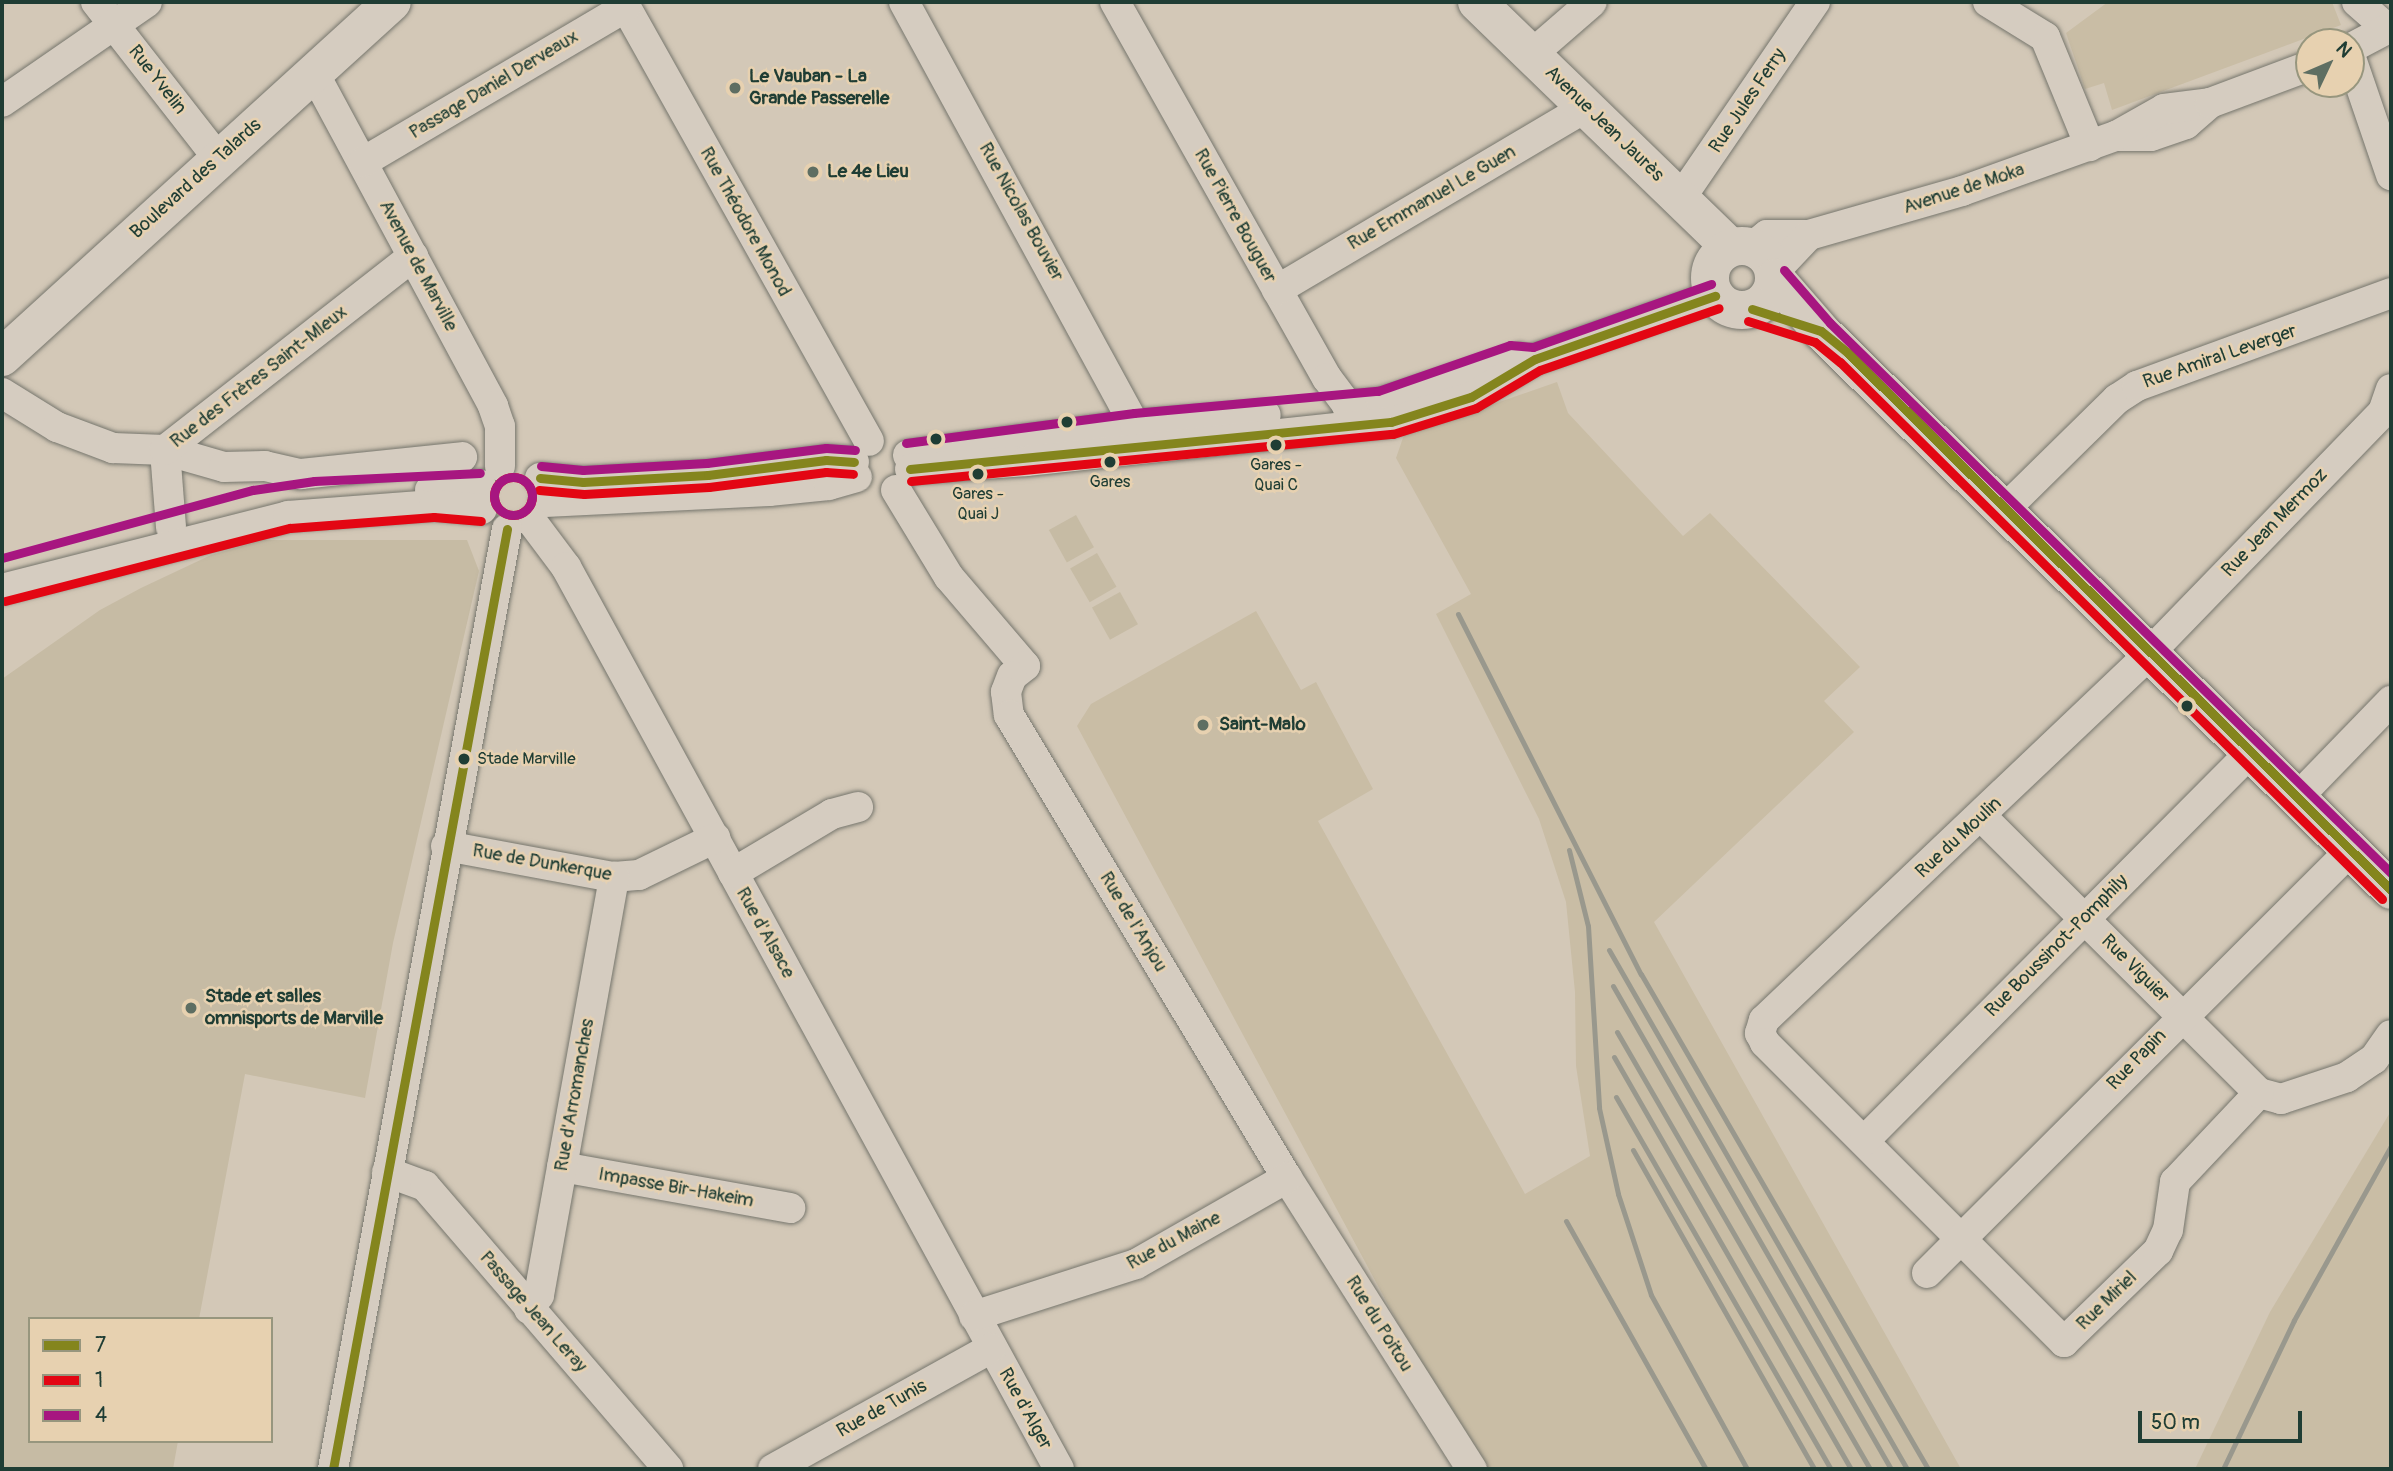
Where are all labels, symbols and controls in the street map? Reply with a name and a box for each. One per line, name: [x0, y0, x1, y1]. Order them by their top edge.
street label: Passage Daniel Derveaux: [405, 25, 583, 145]
north arrow: [2295, 28, 2365, 98]
text: N: [2331, 37, 2357, 63]
street label: Rue Yvelin: [123, 41, 191, 119]
street label: Rue Jules Ferry: [1705, 44, 1791, 158]
street label: Avenue Jean Jaurès: [1540, 61, 1668, 187]
place label: Le Vauban - La Grande Passerelle: [749, 66, 889, 110]
marker: Le Vauban - La Grande Passerelle: [727, 80, 743, 96]
street label: Boulevard des Talards: [126, 114, 266, 244]
street label: Rue Nicolas Bouvier: [974, 139, 1068, 285]
street label: Rue Emmanuel Le Guen: [1344, 141, 1520, 255]
street label: Rue Théodore Monod: [694, 143, 796, 301]
street label: Rue Pierre Bouguer: [1189, 145, 1281, 287]
street label: Avenue de Moka: [1900, 159, 2028, 219]
place label: Le 4e Lieu: [827, 161, 909, 183]
marker: Le 4e Lieu: [805, 164, 821, 180]
street label: Avenue de Marville: [374, 197, 462, 335]
street label: Rue des Frères Saint-Mleux: [166, 301, 352, 453]
street label: Rue Amiral Leverger: [2140, 320, 2300, 394]
unlabelled marker: [1060, 415, 1074, 429]
unlabelled marker: [929, 432, 943, 446]
marker: Gares - Quai C: [1269, 438, 1283, 452]
marker: Gares: [1103, 455, 1117, 469]
place label: Gares - Quai C: [1250, 455, 1302, 495]
street label: Rue Jean Mermoz: [2217, 464, 2333, 582]
marker: Gares - Quai J: [971, 467, 985, 481]
place label: Gares: [1090, 472, 1130, 492]
place label: Gares - Quai J: [952, 484, 1004, 524]
unlabelled marker: [2180, 699, 2194, 713]
place label: Saint-Malo: [1219, 714, 1306, 736]
marker: Saint-Malo: [1193, 715, 1213, 735]
place label: Stade Marville: [477, 749, 576, 769]
marker: Stade Marville: [457, 752, 471, 766]
street label: Rue du Moulin: [1911, 793, 2007, 883]
street label: Rue de Dunkerque: [471, 840, 613, 886]
street label: Rue de l'Anjou: [1094, 868, 1172, 976]
street label: Rue Boussinot-Pomphily: [1981, 870, 2133, 1022]
street label: Rue d'Alsace: [731, 884, 799, 982]
street label: Rue Viguier: [2096, 930, 2174, 1008]
place label: Stade et salles omnisports de Marville: [205, 986, 383, 1030]
marker: Stade et salles omnisports de Marville: [183, 1000, 199, 1016]
street label: Rue d'Arromanches: [550, 1017, 600, 1173]
street label: Rue Papin: [2103, 1025, 2171, 1095]
street label: Impasse Bir-Hakeim: [596, 1163, 756, 1213]
street label: Rue du Maine: [1123, 1207, 1225, 1275]
street label: Passage Jean Leray: [474, 1247, 592, 1377]
street label: Rue Miriel: [2072, 1267, 2142, 1335]
street label: Rue du Poitou: [1341, 1272, 1417, 1376]
legend: [28, 1317, 273, 1443]
text: 7: [95, 1332, 106, 1359]
street label: Rue d'Alger: [993, 1364, 1057, 1454]
text: 1: [95, 1367, 103, 1394]
street label: Rue de Tunis: [833, 1375, 931, 1443]
scale bar: [2141, 1398, 2306, 1442]
text: 4: [95, 1402, 107, 1429]
text: 50 m: [2151, 1409, 2200, 1436]

